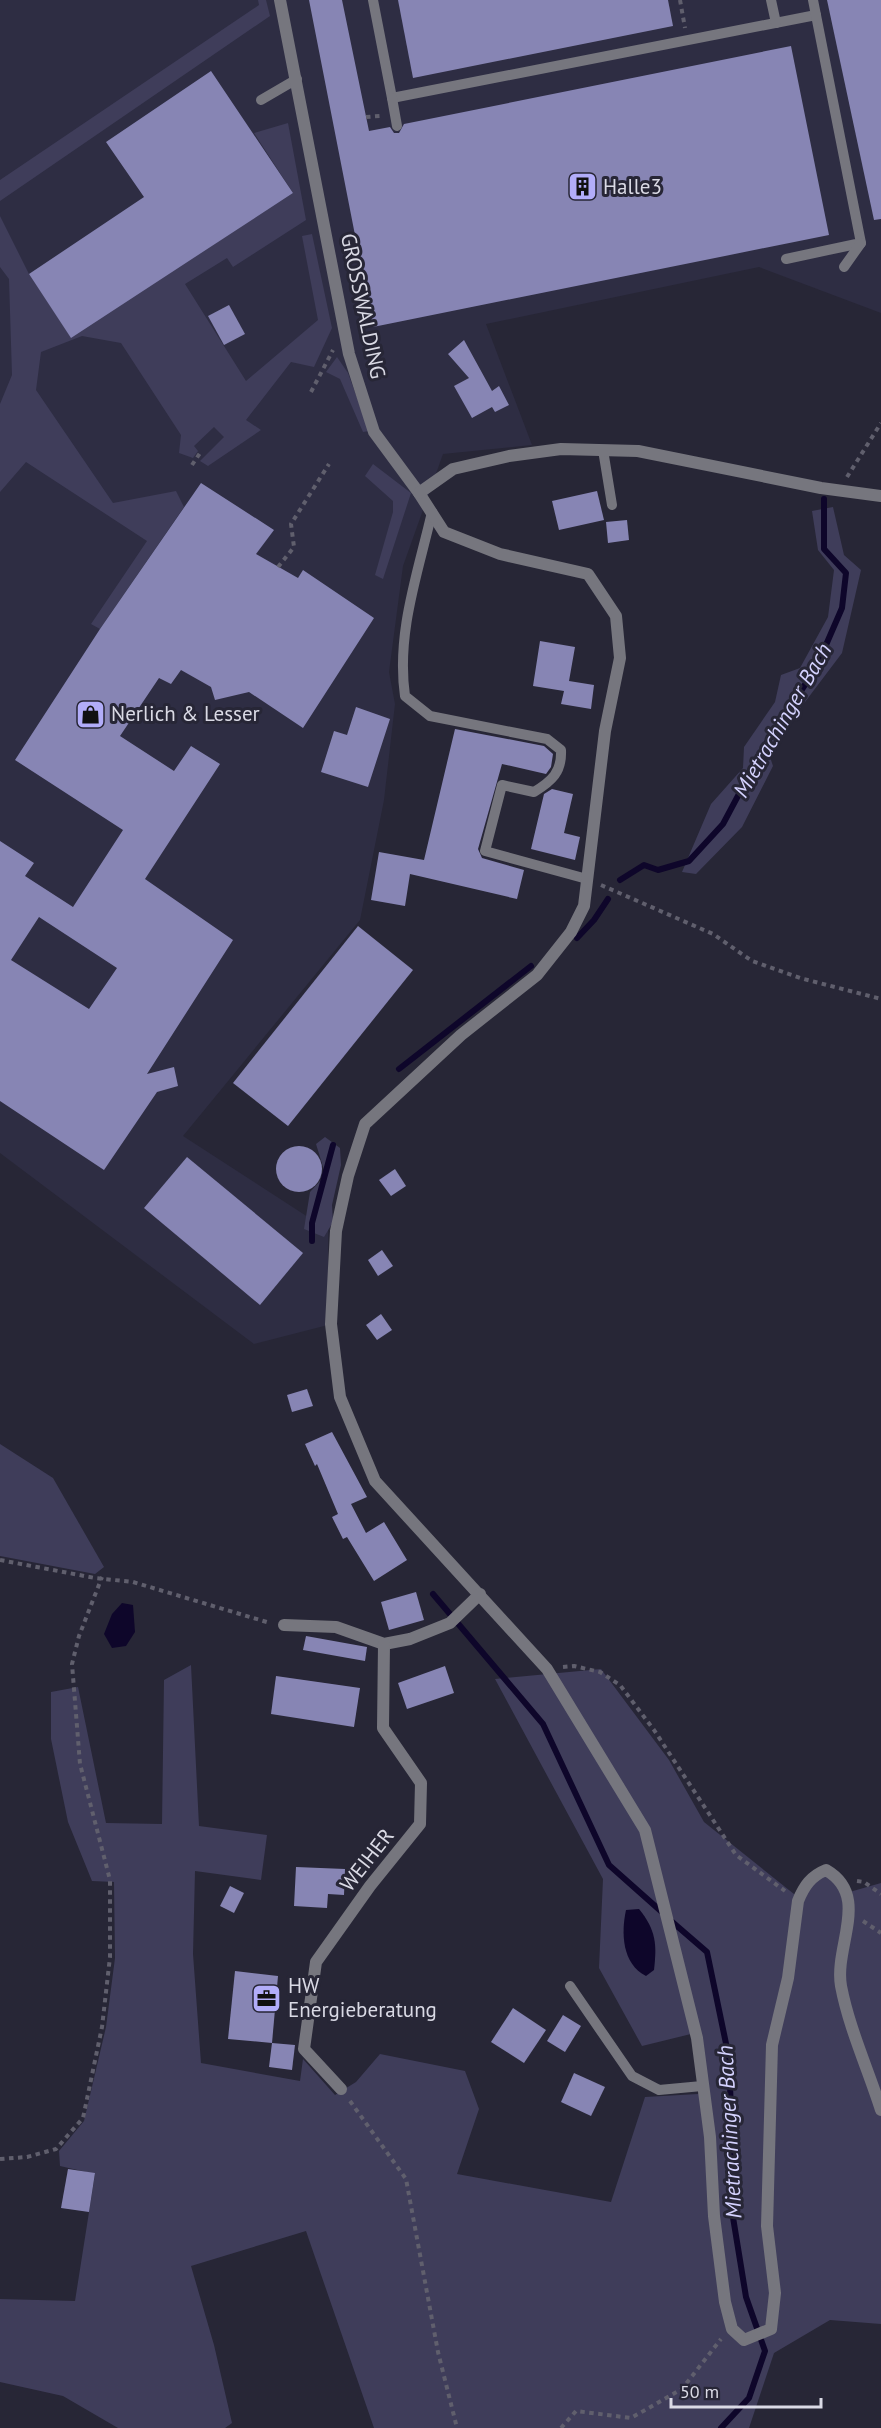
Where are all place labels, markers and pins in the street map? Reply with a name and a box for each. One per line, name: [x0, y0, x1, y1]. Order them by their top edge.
building icon: Halle3: [566, 171, 598, 203]
place label: Halle3: [603, 173, 662, 200]
shop icon: Nerlich & Lesser: [74, 698, 106, 730]
place label: Nerlich & Lesser: [111, 700, 260, 727]
place label: HW Energieberatung: [288, 1972, 437, 2023]
office icon: HW Energieberatung: [251, 1982, 283, 2014]

